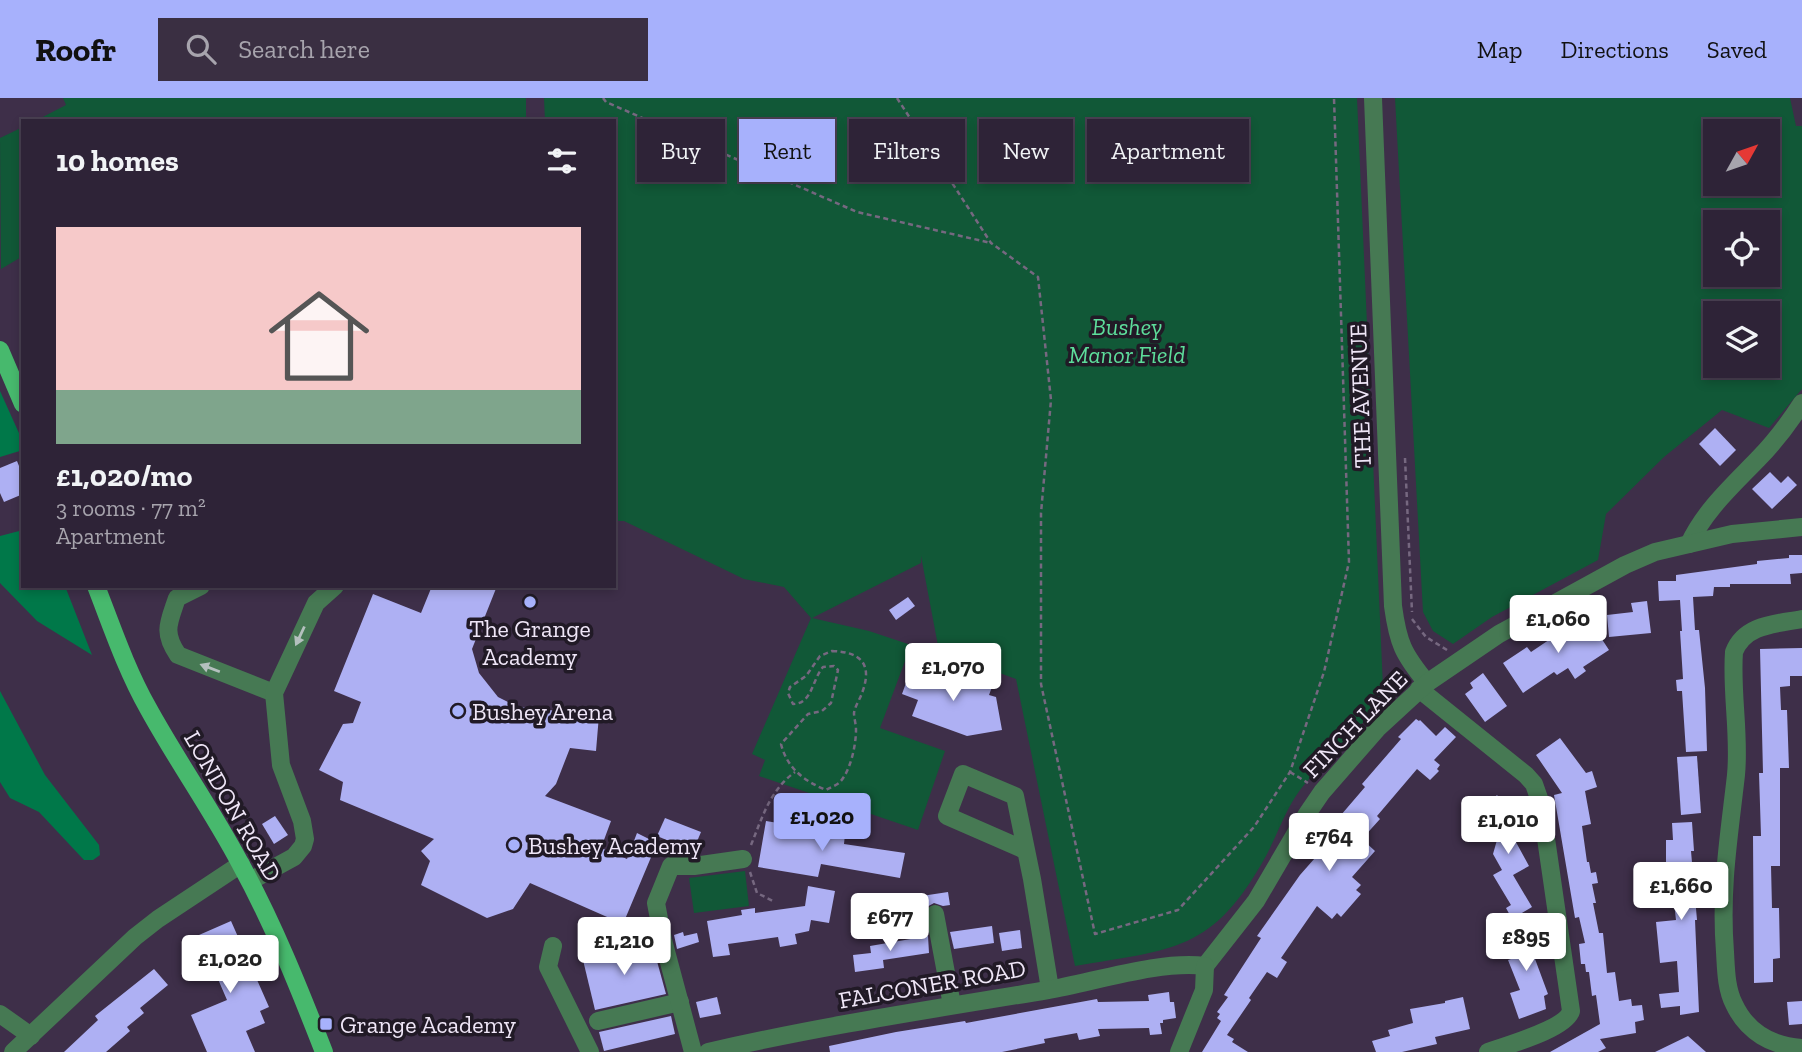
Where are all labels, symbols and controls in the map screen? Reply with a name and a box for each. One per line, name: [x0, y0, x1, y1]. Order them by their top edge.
search box: [158, 18, 648, 81]
text: Roofr: [35, 30, 116, 69]
icon: search: [182, 30, 220, 68]
text: Search here: [238, 33, 370, 65]
text: Map: [1477, 35, 1523, 64]
text: Directions: [1561, 35, 1669, 64]
text: Saved: [1707, 35, 1767, 64]
chip: Buy: [637, 119, 725, 182]
chip: Rent: [739, 119, 835, 182]
chip: Filters: [849, 119, 965, 182]
chip: New: [979, 119, 1073, 182]
chip: Apartment: [1087, 119, 1249, 182]
north arrow: [1703, 119, 1780, 196]
map controls: [1703, 119, 1780, 378]
icon: filters: [543, 142, 581, 180]
text: 10 homes: [56, 143, 179, 179]
button: locate: [1703, 210, 1780, 287]
icon: home: [256, 273, 382, 399]
button: layers: [1703, 301, 1780, 378]
park label: Bushey Manor Field: [1068, 312, 1186, 369]
street label: THE AVENUE: [1343, 323, 1377, 469]
text: £1,020/mo: [56, 458, 192, 494]
text: 3 rooms · 77 m²: [56, 494, 206, 522]
text: Apartment: [56, 522, 165, 550]
marker: The Grange Academy: [522, 594, 538, 610]
pin: £1,060: [1501, 596, 1615, 655]
text: £1,060: [1526, 604, 1590, 632]
place label: The Grange Academy: [469, 614, 591, 671]
one-way arrow: [294, 626, 305, 647]
pin: £1,070: [896, 644, 1010, 703]
text: £1,070: [921, 652, 985, 680]
one-way arrow: [200, 662, 221, 673]
street label: FINCH LANE: [1297, 664, 1413, 784]
place label: Bushey Arena: [472, 697, 614, 726]
marker: Bushey Arena: [450, 703, 466, 719]
street label: LONDON ROAD: [178, 726, 288, 886]
pin: £1,020: [765, 794, 879, 853]
pin: £1,010: [1451, 796, 1565, 856]
text: £1,020: [790, 802, 854, 830]
text: £1,010: [1477, 805, 1539, 833]
pin: £764: [1288, 814, 1370, 873]
text: £764: [1305, 822, 1353, 850]
place label: Bushey Academy: [528, 831, 703, 860]
marker: Bushey Academy: [506, 837, 522, 853]
pin: £1,660: [1624, 862, 1738, 922]
text: £1,660: [1649, 871, 1713, 899]
pin: £677: [849, 894, 931, 953]
text: £677: [867, 902, 913, 930]
pin: £895: [1485, 914, 1567, 973]
pin: £1,210: [567, 918, 681, 977]
text: £895: [1502, 922, 1550, 950]
text: £1,210: [594, 926, 654, 954]
pin: £1,020: [173, 936, 287, 995]
text: £1,020: [198, 944, 262, 972]
street label: FALCONER ROAD: [836, 953, 1028, 1015]
place label: Grange Academy: [340, 1010, 517, 1039]
marker: Grange Academy: [318, 1016, 334, 1032]

